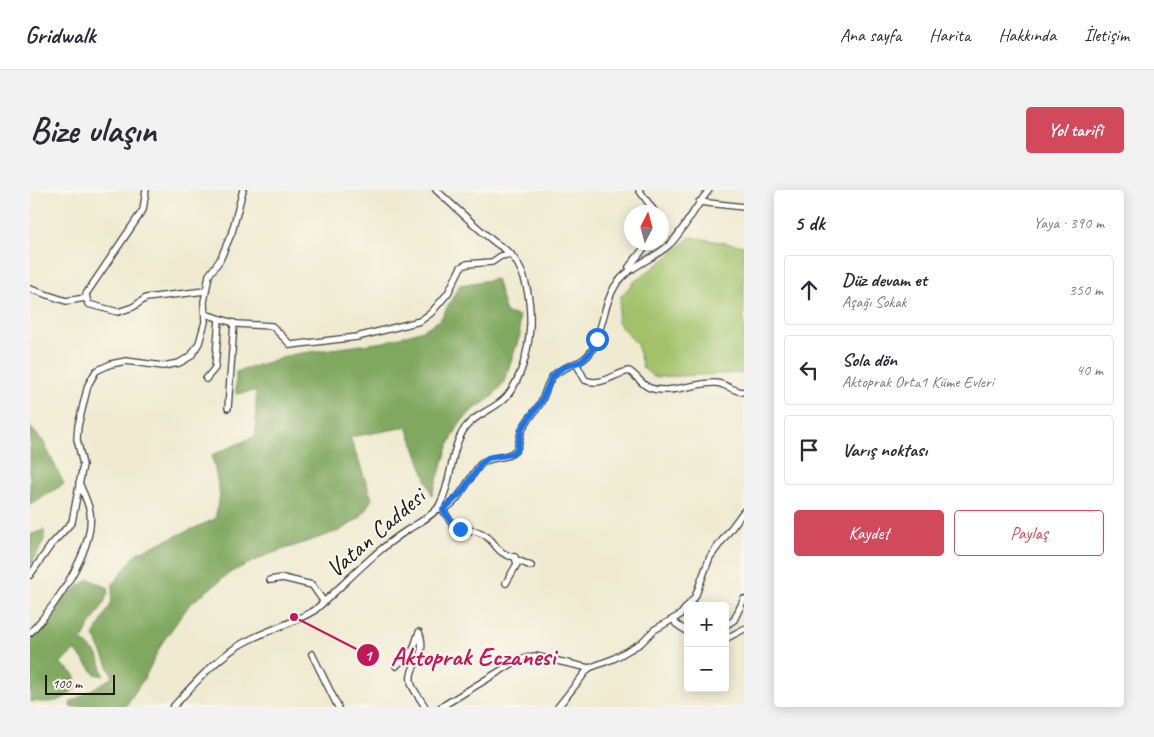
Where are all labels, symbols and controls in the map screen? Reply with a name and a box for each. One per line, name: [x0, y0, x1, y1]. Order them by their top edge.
text: Gridwalk: [25, 20, 95, 50]
text: Ana sayfa: [840, 24, 901, 46]
text: Harita: [929, 24, 970, 46]
text: Hakkında: [998, 24, 1056, 46]
text: İletişim: [1084, 24, 1129, 46]
button: Yol tarifi: [1026, 107, 1124, 153]
text: Bize ulaşın: [30, 108, 156, 153]
north arrow: [624, 205, 669, 250]
text: 5 dk: [794, 210, 825, 236]
text: Yaya · 390 m: [1033, 213, 1104, 233]
text: Düz devam et: [842, 268, 927, 292]
icon: ahead: [795, 276, 823, 304]
text: 350 m: [1069, 280, 1103, 300]
text: Aşağı Sokak: [842, 292, 906, 312]
route start: [586, 328, 609, 351]
text: Sola dön: [842, 348, 897, 372]
icon: left: [795, 356, 823, 384]
text: 40 m: [1076, 360, 1103, 380]
text: Aktoprak Orta1 Küme Evleri: [842, 372, 994, 392]
icon: arrive: [795, 436, 823, 464]
text: Varış noktası: [842, 438, 927, 462]
street label: Vatan Caddesi: [320, 479, 434, 584]
button: Kaydet: [794, 510, 944, 556]
button: Paylaş: [954, 510, 1104, 556]
route end: [449, 518, 472, 541]
map controls: [684, 602, 729, 692]
button: +: [684, 602, 729, 647]
callout: Aktoprak Eczanesi: [356, 635, 566, 676]
text: Aktoprak Eczanesi: [391, 640, 558, 673]
text: 1: [365, 647, 374, 666]
button: −: [684, 647, 729, 692]
scale bar: [45, 672, 115, 695]
text: 100 m: [52, 675, 82, 692]

